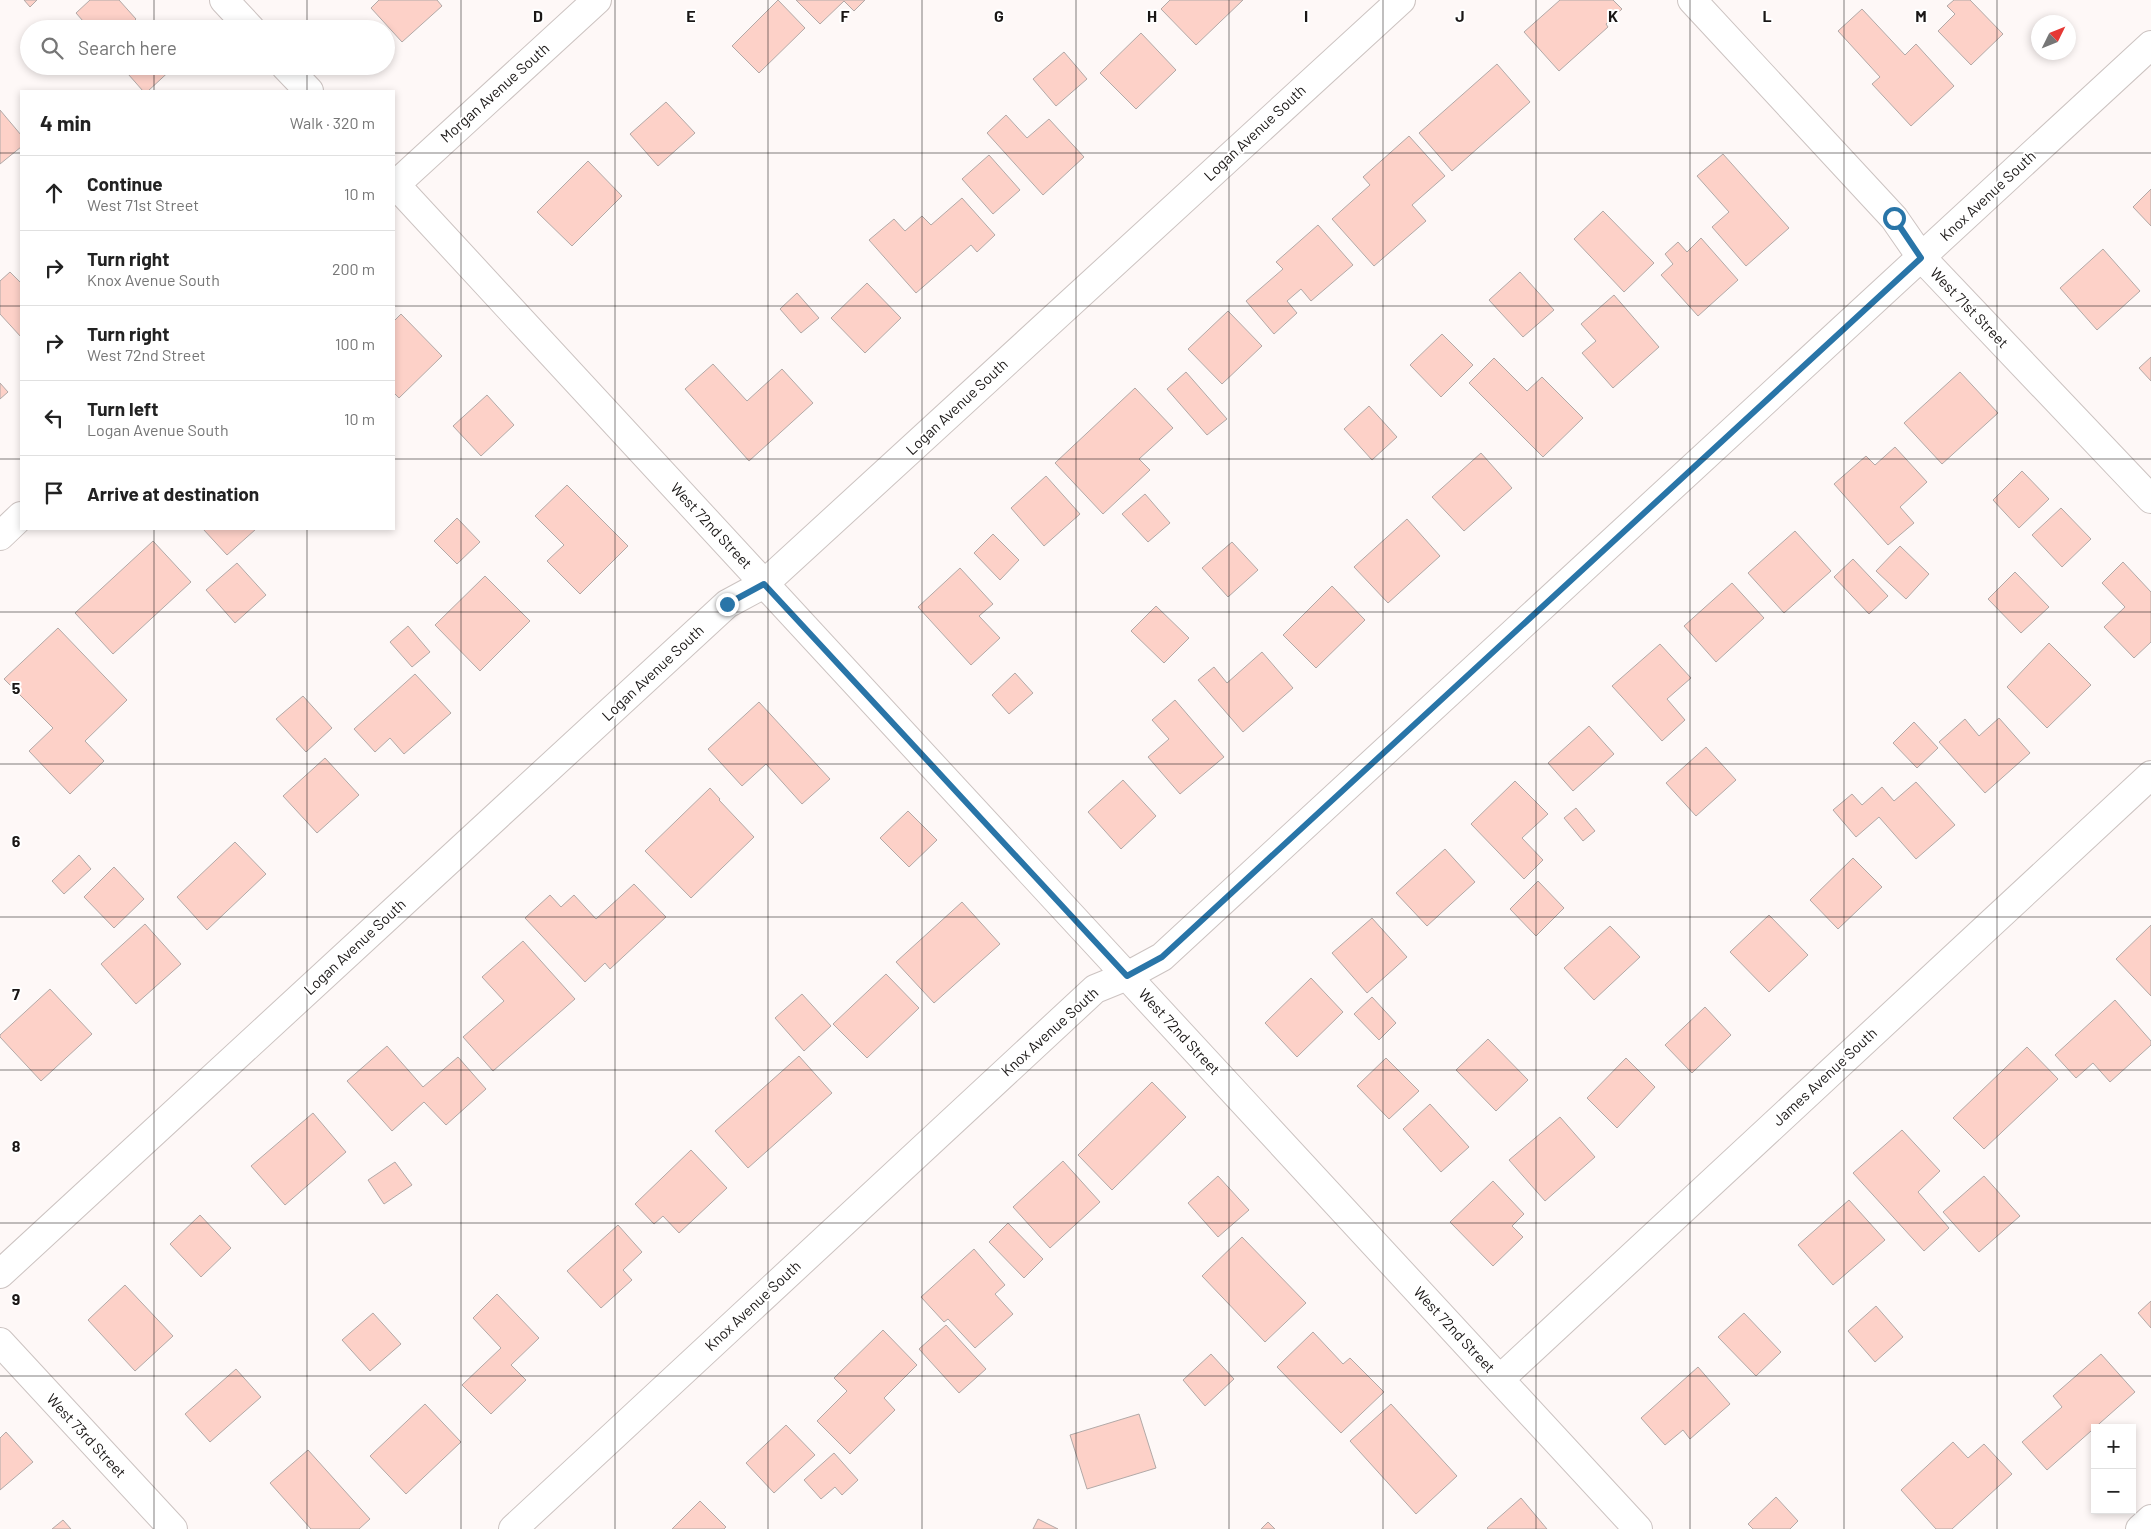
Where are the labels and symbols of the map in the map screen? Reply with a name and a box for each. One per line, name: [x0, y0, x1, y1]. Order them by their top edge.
text: D: [533, 6, 543, 25]
text: E: [686, 6, 696, 25]
text: F: [841, 6, 850, 25]
text: G: [994, 6, 1004, 25]
text: H: [1147, 6, 1157, 25]
text: I: [1304, 6, 1308, 25]
text: J: [1455, 6, 1465, 25]
text: K: [1608, 6, 1618, 25]
text: L: [1762, 6, 1772, 25]
text: M: [1915, 6, 1927, 25]
north arrow: [2031, 15, 2076, 60]
street label: Morgan Avenue South: [436, 39, 552, 146]
street label: Logan Avenue South: [1200, 80, 1309, 184]
street label: Knox Avenue South: [1936, 146, 2039, 244]
route start: [1883, 207, 1906, 230]
street label: West 71st Street: [1927, 263, 2013, 351]
street label: Logan Avenue South: [902, 354, 1011, 458]
street label: West 72nd Street: [667, 479, 756, 572]
route end: [716, 593, 739, 616]
street label: Logan Avenue South: [598, 620, 707, 724]
text: 5: [12, 678, 21, 697]
text: 6: [12, 831, 21, 850]
street label: Logan Avenue South: [300, 894, 409, 998]
street label: Knox Avenue South: [997, 983, 1102, 1080]
text: 7: [12, 984, 20, 1003]
street label: West 72nd Street: [1135, 985, 1224, 1078]
street label: James Avenue South: [1768, 1023, 1880, 1129]
text: 8: [12, 1136, 21, 1155]
street label: Knox Avenue South: [701, 1256, 804, 1354]
street label: West 72nd Street: [1410, 1283, 1499, 1376]
text: 9: [12, 1289, 20, 1308]
street label: West 73rd Street: [43, 1390, 130, 1481]

